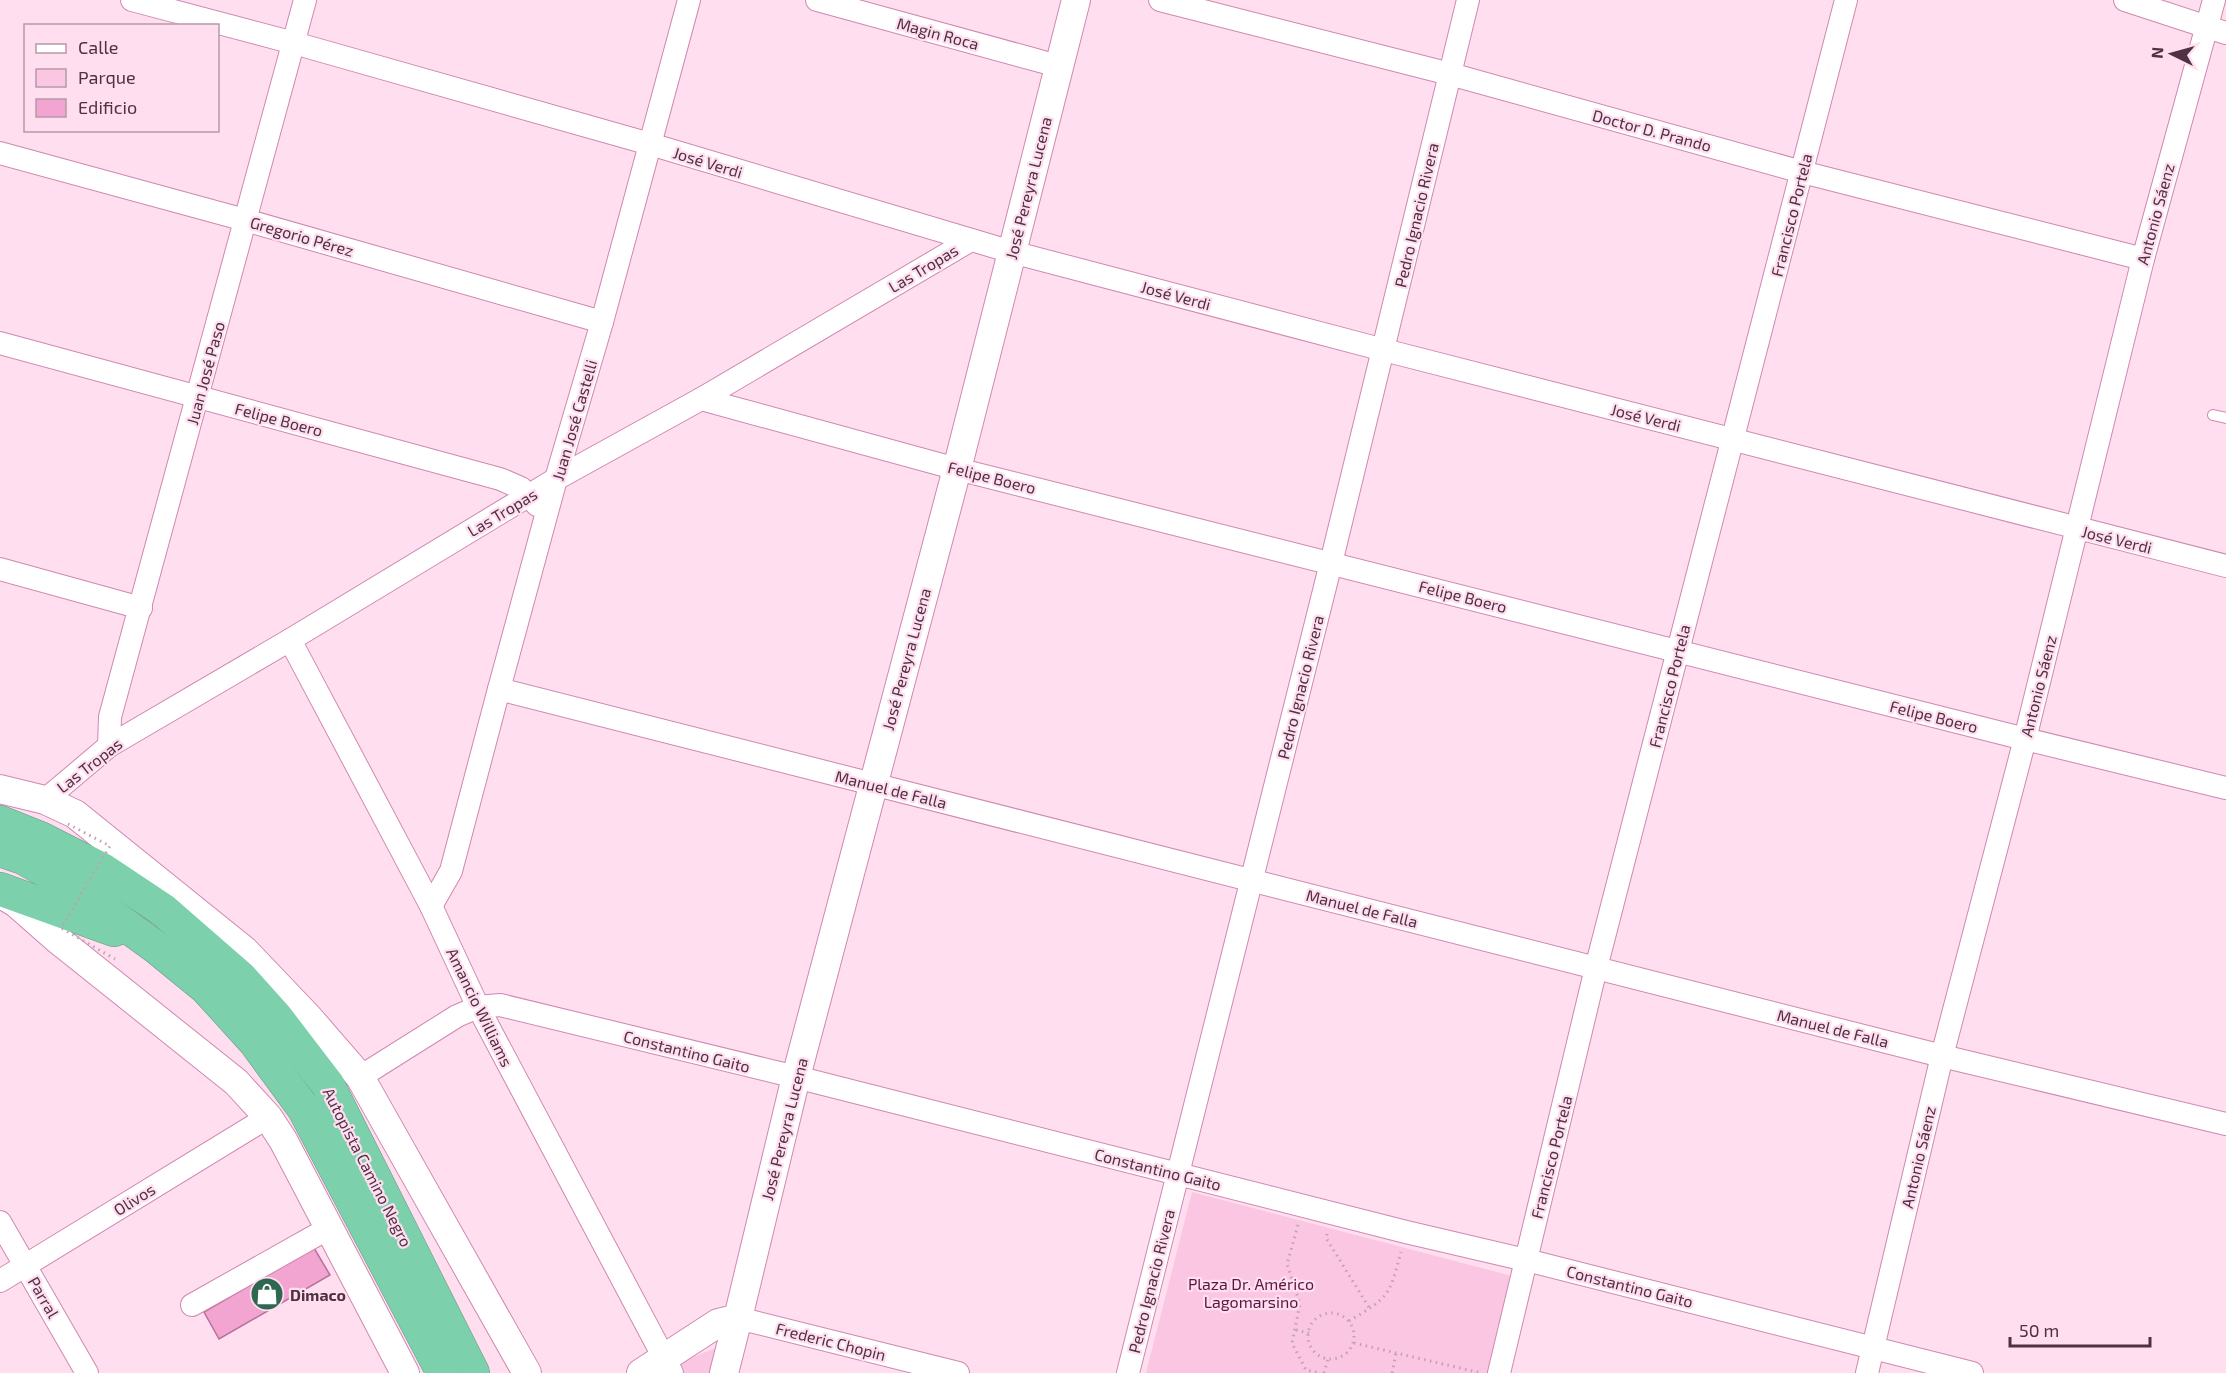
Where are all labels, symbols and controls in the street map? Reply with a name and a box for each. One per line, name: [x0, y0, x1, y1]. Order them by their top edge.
street label: Magin Roca: [895, 13, 981, 53]
legend: [24, 24, 219, 132]
north arrow: [2142, 24, 2202, 84]
text: Calle: [78, 36, 119, 58]
text: N: [2147, 46, 2167, 59]
text: Parque: [78, 66, 136, 88]
text: Edificio: [78, 96, 137, 118]
street label: Doctor D. Prando: [1590, 105, 1714, 155]
street label: José Pereyra Lucena: [1001, 115, 1055, 261]
street label: Pedro Ignacio Rivera: [1390, 141, 1442, 289]
street label: José Verdi: [671, 142, 745, 182]
street label: Francisco Portela: [1767, 151, 1815, 279]
street label: Antonio Sáenz: [2132, 161, 2178, 267]
street label: Gregorio Pérez: [248, 212, 356, 260]
street label: Las Tropas: [885, 240, 961, 296]
street label: José Verdi: [1139, 277, 1213, 313]
street label: Juan José Paso: [182, 319, 228, 427]
street label: Juan José Castelli: [548, 357, 600, 483]
street label: Felipe Boero: [233, 398, 325, 440]
street label: José Verdi: [1609, 399, 1683, 435]
street label: Felipe Boero: [946, 457, 1038, 497]
street label: Las Tropas: [464, 484, 540, 540]
street label: José Verdi: [2080, 521, 2154, 557]
street label: Felipe Boero: [1417, 576, 1509, 616]
street label: José Pereyra Lucena: [878, 586, 934, 732]
street label: Pedro Ignacio Rivera: [1273, 613, 1327, 761]
street label: Francisco Portela: [1645, 622, 1693, 750]
street label: Antonio Sáenz: [2016, 633, 2060, 739]
street label: Felipe Boero: [1888, 696, 1980, 736]
street label: Las Tropas: [53, 734, 125, 796]
street label: Manuel de Falla: [833, 766, 949, 812]
street label: Manuel de Falla: [1304, 885, 1420, 931]
street label: Amancio Williams: [443, 944, 517, 1070]
street label: Manuel de Falla: [1775, 1005, 1891, 1051]
street label: Constantino Gaito: [622, 1026, 752, 1076]
street label: José Pereyra Lucena: [757, 1056, 811, 1202]
street label: Autopista Camino Negro: [320, 1084, 416, 1250]
street label: Francisco Portela: [1527, 1093, 1575, 1221]
street label: Antonio Sáenz: [1897, 1104, 1939, 1210]
street label: Constantino Gaito: [1093, 1144, 1223, 1194]
street label: Olivos: [110, 1179, 158, 1219]
street label: Pedro Ignacio Rivera: [1124, 1207, 1178, 1355]
street label: Constantino Gaito: [1565, 1261, 1695, 1311]
street label: Parral: [25, 1273, 63, 1321]
park label: Plaza Dr. Américo Lagomarsino: [1188, 1274, 1314, 1311]
shop icon: Dimaco: [249, 1276, 285, 1312]
place label: Dimaco: [290, 1285, 346, 1304]
scale bar: [2010, 1310, 2150, 1348]
street label: Frederic Chopin: [774, 1318, 888, 1364]
text: 50 m: [2019, 1319, 2059, 1341]

